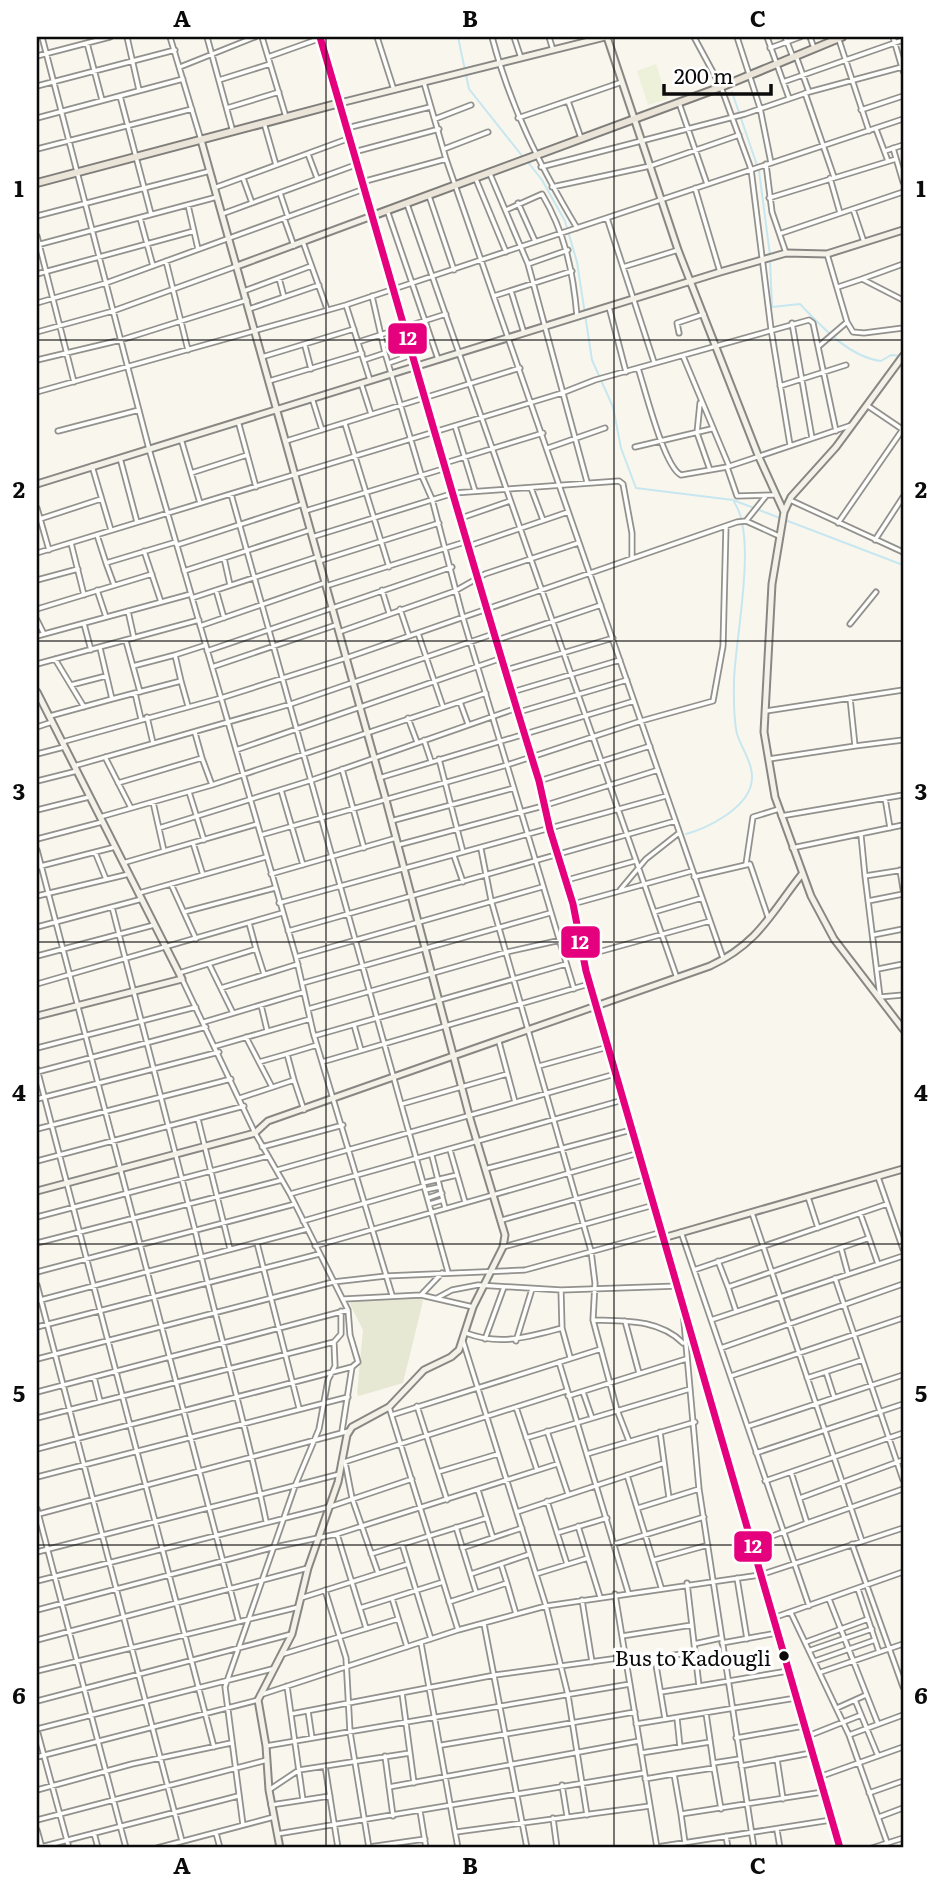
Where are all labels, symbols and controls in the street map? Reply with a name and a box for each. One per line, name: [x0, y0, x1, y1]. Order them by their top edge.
text: A: [173, 0, 191, 34]
text: B: [462, 0, 478, 34]
text: C: [750, 0, 766, 34]
scale bar: [664, 52, 770, 96]
text: 200 m: [674, 59, 734, 90]
text: 1: [14, 170, 24, 204]
text: 1: [916, 170, 926, 204]
line badge: 12: [387, 322, 428, 355]
text: 12: [399, 323, 417, 351]
text: 2: [13, 471, 25, 505]
text: 2: [915, 471, 927, 505]
text: 3: [13, 773, 25, 807]
text: 3: [915, 773, 927, 807]
line badge: 12: [560, 925, 601, 959]
text: 12: [571, 927, 589, 955]
text: 4: [12, 1074, 26, 1108]
text: 4: [914, 1074, 928, 1108]
text: 5: [13, 1375, 25, 1409]
text: 5: [915, 1375, 927, 1409]
line badge: 12: [733, 1530, 773, 1563]
text: 12: [744, 1531, 762, 1559]
place label: Bus to Kadougli: [615, 1641, 771, 1672]
marker: Bus to Kadougli: [777, 1649, 791, 1663]
text: 6: [12, 1677, 26, 1711]
text: 6: [914, 1677, 928, 1711]
text: A: [173, 1847, 191, 1881]
text: B: [462, 1847, 478, 1881]
text: C: [750, 1847, 766, 1881]

